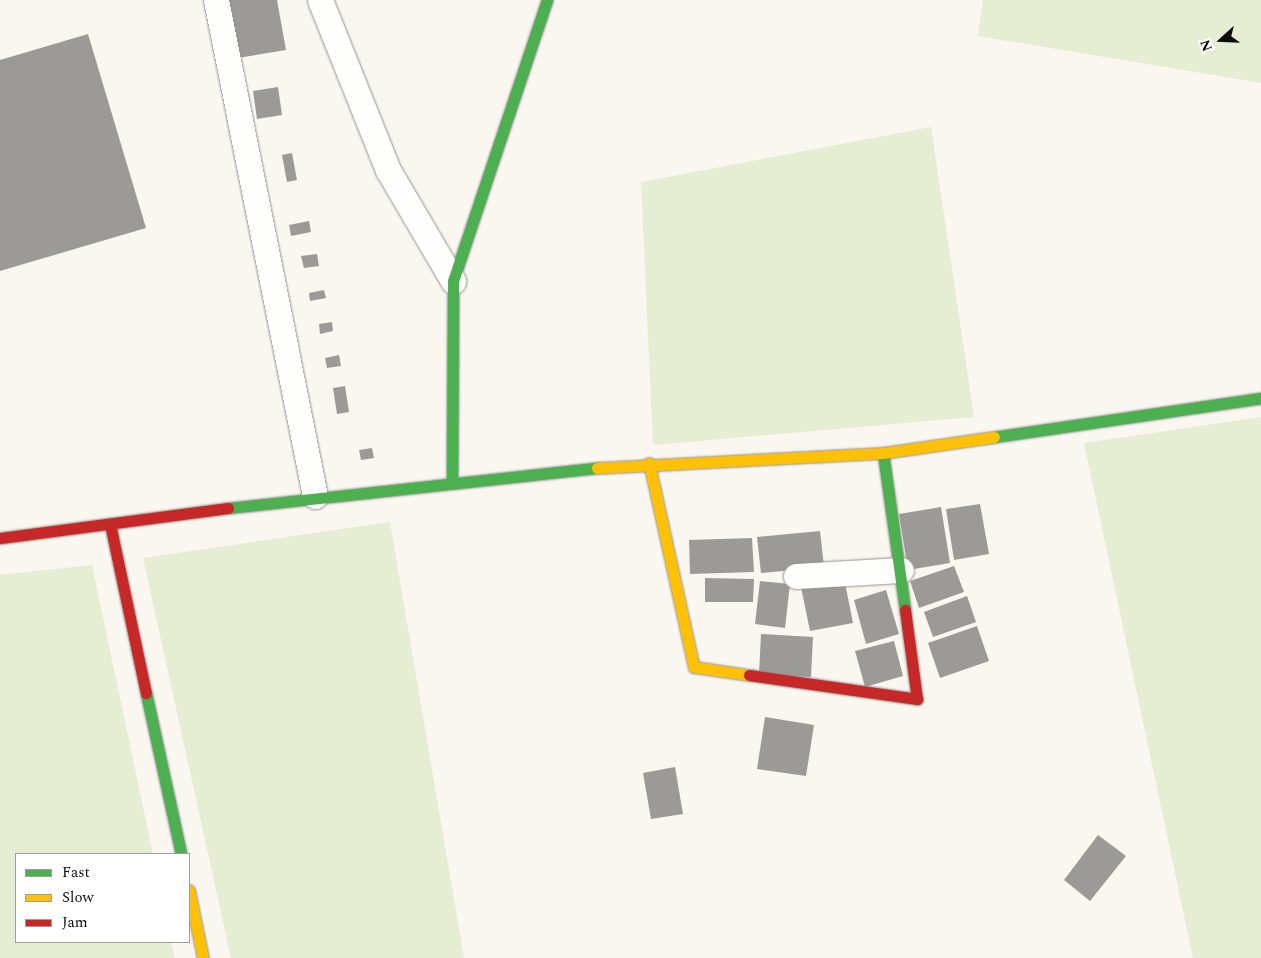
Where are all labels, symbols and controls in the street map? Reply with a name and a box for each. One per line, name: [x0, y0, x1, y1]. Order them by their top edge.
north arrow: [1196, 15, 1246, 65]
text: N: [1195, 36, 1218, 54]
legend: [15, 853, 190, 943]
text: Fast: [62, 861, 90, 884]
text: Slow: [62, 886, 94, 909]
text: Jam: [62, 911, 88, 934]

